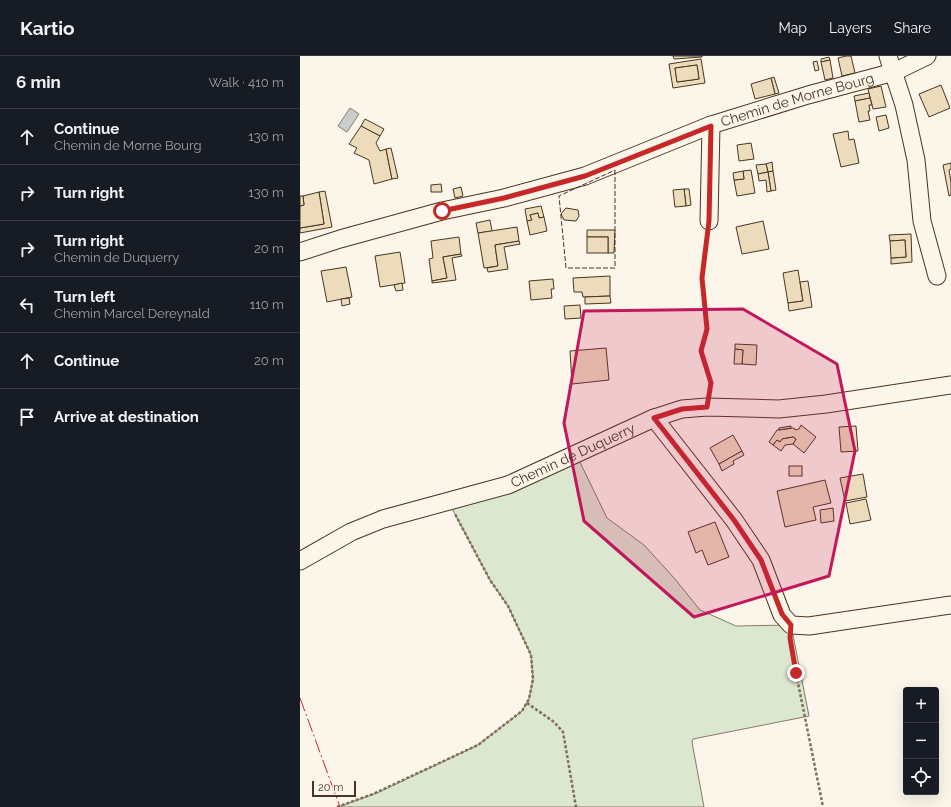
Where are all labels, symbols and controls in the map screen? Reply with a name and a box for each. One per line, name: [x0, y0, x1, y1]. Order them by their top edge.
text: Kartio: [20, 17, 75, 39]
text: Map: [779, 20, 807, 36]
text: Layers: [829, 20, 872, 36]
text: Share: [894, 20, 931, 36]
street label: Chemin de Morne Bourg: [719, 70, 876, 130]
text: 6 min: [16, 72, 61, 92]
text: Walk · 410 m: [209, 75, 284, 90]
text: Continue: [54, 120, 119, 138]
icon: ahead: [16, 126, 38, 148]
text: 130 m: [248, 129, 284, 144]
text: Chemin de Morne Bourg: [54, 138, 201, 153]
icon: right: [16, 182, 38, 204]
text: Turn right: [54, 184, 124, 202]
text: 130 m: [248, 185, 284, 200]
route start: [433, 202, 451, 220]
text: Turn right: [54, 232, 124, 250]
icon: right: [16, 238, 38, 260]
text: 20 m: [254, 241, 284, 256]
text: Chemin de Duquerry: [54, 250, 179, 265]
text: Turn left: [54, 288, 115, 306]
icon: left: [16, 294, 38, 316]
text: 110 m: [250, 297, 284, 312]
text: Chemin Marcel Dereynald: [54, 306, 210, 321]
icon: ahead: [16, 350, 38, 372]
text: Continue: [54, 352, 119, 370]
text: 20 m: [254, 353, 284, 368]
icon: arrive: [16, 406, 38, 428]
text: Arrive at destination: [54, 408, 199, 426]
street label: Chemin de Duquerry: [508, 420, 638, 491]
route end: [787, 664, 805, 682]
map controls: [903, 687, 939, 795]
button: +: [903, 687, 939, 723]
button: −: [903, 723, 939, 759]
button: locate: [903, 759, 939, 795]
scale bar: [312, 779, 356, 798]
text: 20 m: [318, 781, 343, 794]

